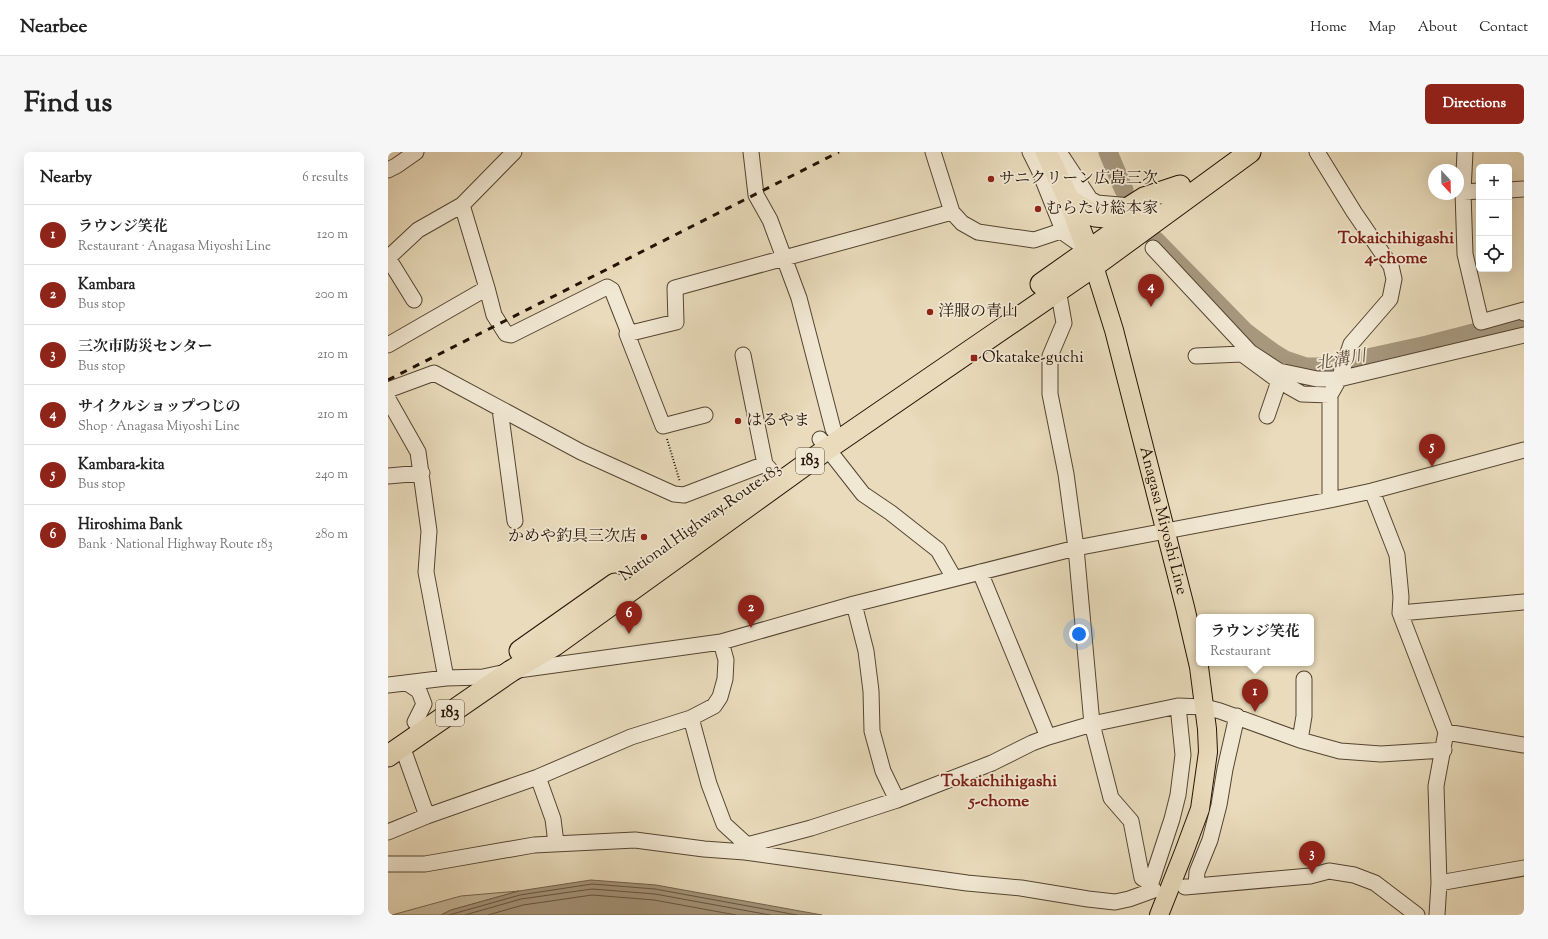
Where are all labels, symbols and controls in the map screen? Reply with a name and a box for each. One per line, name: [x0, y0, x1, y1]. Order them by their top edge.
text: Nearbee: [20, 14, 87, 41]
text: Home: [1310, 18, 1347, 38]
text: Map: [1369, 18, 1396, 38]
text: About: [1418, 18, 1457, 38]
text: Contact: [1479, 18, 1528, 38]
text: Find us: [24, 84, 112, 124]
button: Directions: [1425, 84, 1524, 124]
north arrow: [1428, 164, 1464, 200]
map controls: [1476, 164, 1512, 272]
button: +: [1476, 164, 1512, 200]
text: Nearby: [40, 166, 92, 190]
place label: サニクリーン広島三次: [999, 168, 1158, 191]
text: 6 results: [302, 169, 348, 187]
marker: サニクリーン広島三次: [986, 174, 996, 184]
place label: むらたけ総本家: [1046, 198, 1158, 221]
button: −: [1476, 200, 1512, 236]
marker: むらたけ総本家: [1033, 204, 1043, 214]
text: ラウンジ笑花: [78, 217, 168, 238]
text: 1: [51, 226, 55, 244]
text: 120 m: [317, 226, 348, 244]
district label: Tokaichihigashi 4-chome: [1338, 227, 1454, 271]
button: locate: [1476, 236, 1512, 272]
text: Restaurant · Anagasa Miyoshi Line: [78, 238, 271, 256]
pin: 4: [1138, 274, 1164, 307]
text: Kambara: [78, 275, 135, 296]
text: 2: [50, 286, 56, 304]
text: 200 m: [315, 286, 348, 304]
text: Bus stop: [78, 296, 125, 314]
place label: 洋服の青山: [938, 301, 1018, 324]
marker: 洋服の青山: [925, 307, 935, 317]
text: 三次市防災センター: [78, 337, 212, 358]
water label: 北溝川: [1314, 344, 1370, 377]
text: 3: [50, 346, 56, 364]
text: 210 m: [317, 346, 348, 364]
place label: Okatake-guchi: [982, 347, 1084, 370]
marker: Okatake-guchi: [969, 353, 979, 363]
text: Bus stop: [78, 358, 125, 376]
text: サイクルショップつじの: [78, 397, 241, 418]
text: 4: [50, 406, 56, 424]
text: 210 m: [317, 406, 348, 424]
place label: はるやま: [746, 410, 810, 433]
marker: はるやま: [733, 416, 743, 426]
text: Shop · Anagasa Miyoshi Line: [78, 418, 240, 436]
pin: 5: [1419, 434, 1445, 467]
street label: Anagasa Miyoshi Line: [1133, 444, 1193, 597]
road number: 183: [796, 448, 824, 474]
text: Kambara-kita: [78, 455, 165, 476]
street label: National Highway Route 183: [615, 458, 787, 588]
text: 5: [51, 466, 55, 484]
text: 240 m: [315, 466, 348, 484]
text: Bus stop: [78, 476, 125, 494]
text: Hiroshima Bank: [78, 515, 183, 536]
text: 6: [50, 526, 56, 544]
text: 280 m: [315, 526, 348, 544]
place label: かめや釣具三次店: [508, 526, 636, 549]
marker: かめや釣具三次店: [639, 532, 649, 542]
text: Bank · National Highway Route 183: [78, 536, 273, 554]
pin: 2: [738, 595, 764, 628]
pin: 6: [616, 601, 642, 634]
popup: [1196, 614, 1314, 666]
text: ラウンジ笑花: [1210, 622, 1300, 643]
your location: [1069, 624, 1089, 644]
text: Restaurant: [1210, 643, 1271, 661]
pin: 1: [1242, 679, 1268, 712]
road number: 183: [436, 700, 464, 726]
district label: Tokaichihigashi 5-chome: [941, 770, 1057, 814]
pin: 3: [1299, 841, 1325, 874]

